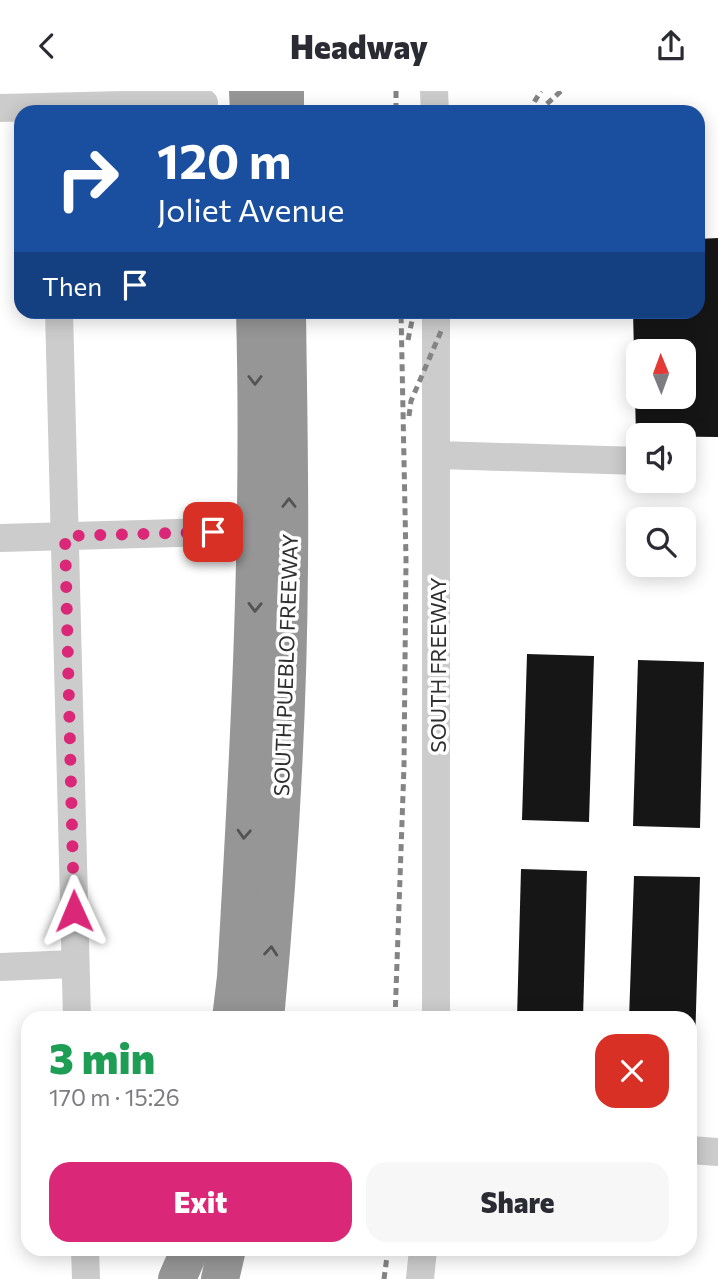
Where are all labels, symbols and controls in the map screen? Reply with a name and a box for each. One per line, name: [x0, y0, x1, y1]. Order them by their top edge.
text: Headway: [290, 26, 428, 66]
icon: back: [28, 27, 66, 65]
icon: share: [652, 27, 690, 65]
text: 120 m: [157, 129, 291, 189]
icon: right: [42, 133, 133, 224]
text: Joliet Avenue: [157, 189, 344, 229]
icon: arrive: [116, 266, 154, 304]
text: Then: [42, 270, 102, 301]
north arrow: [626, 339, 696, 409]
map controls: [626, 339, 696, 577]
one-way arrow: [247, 375, 263, 385]
button: sound: [626, 423, 696, 493]
one-way arrow: [281, 497, 297, 508]
pin: [183, 502, 243, 562]
button: search: [626, 507, 696, 577]
icon: arrive: [194, 513, 232, 551]
street label: SOUTH PUEBLO FREEWAY: [268, 533, 302, 797]
street label: SOUTH FREEWAY: [425, 577, 450, 753]
one-way arrow: [247, 602, 262, 613]
one-way arrow: [237, 829, 252, 840]
position arrow: [37, 874, 111, 948]
one-way arrow: [263, 945, 278, 956]
text: 3 min: [49, 1031, 155, 1083]
button: close: [595, 1034, 669, 1108]
text: 170 m · 15:26: [49, 1083, 180, 1111]
button: Exit: [49, 1162, 352, 1242]
button: Share: [366, 1162, 669, 1242]

